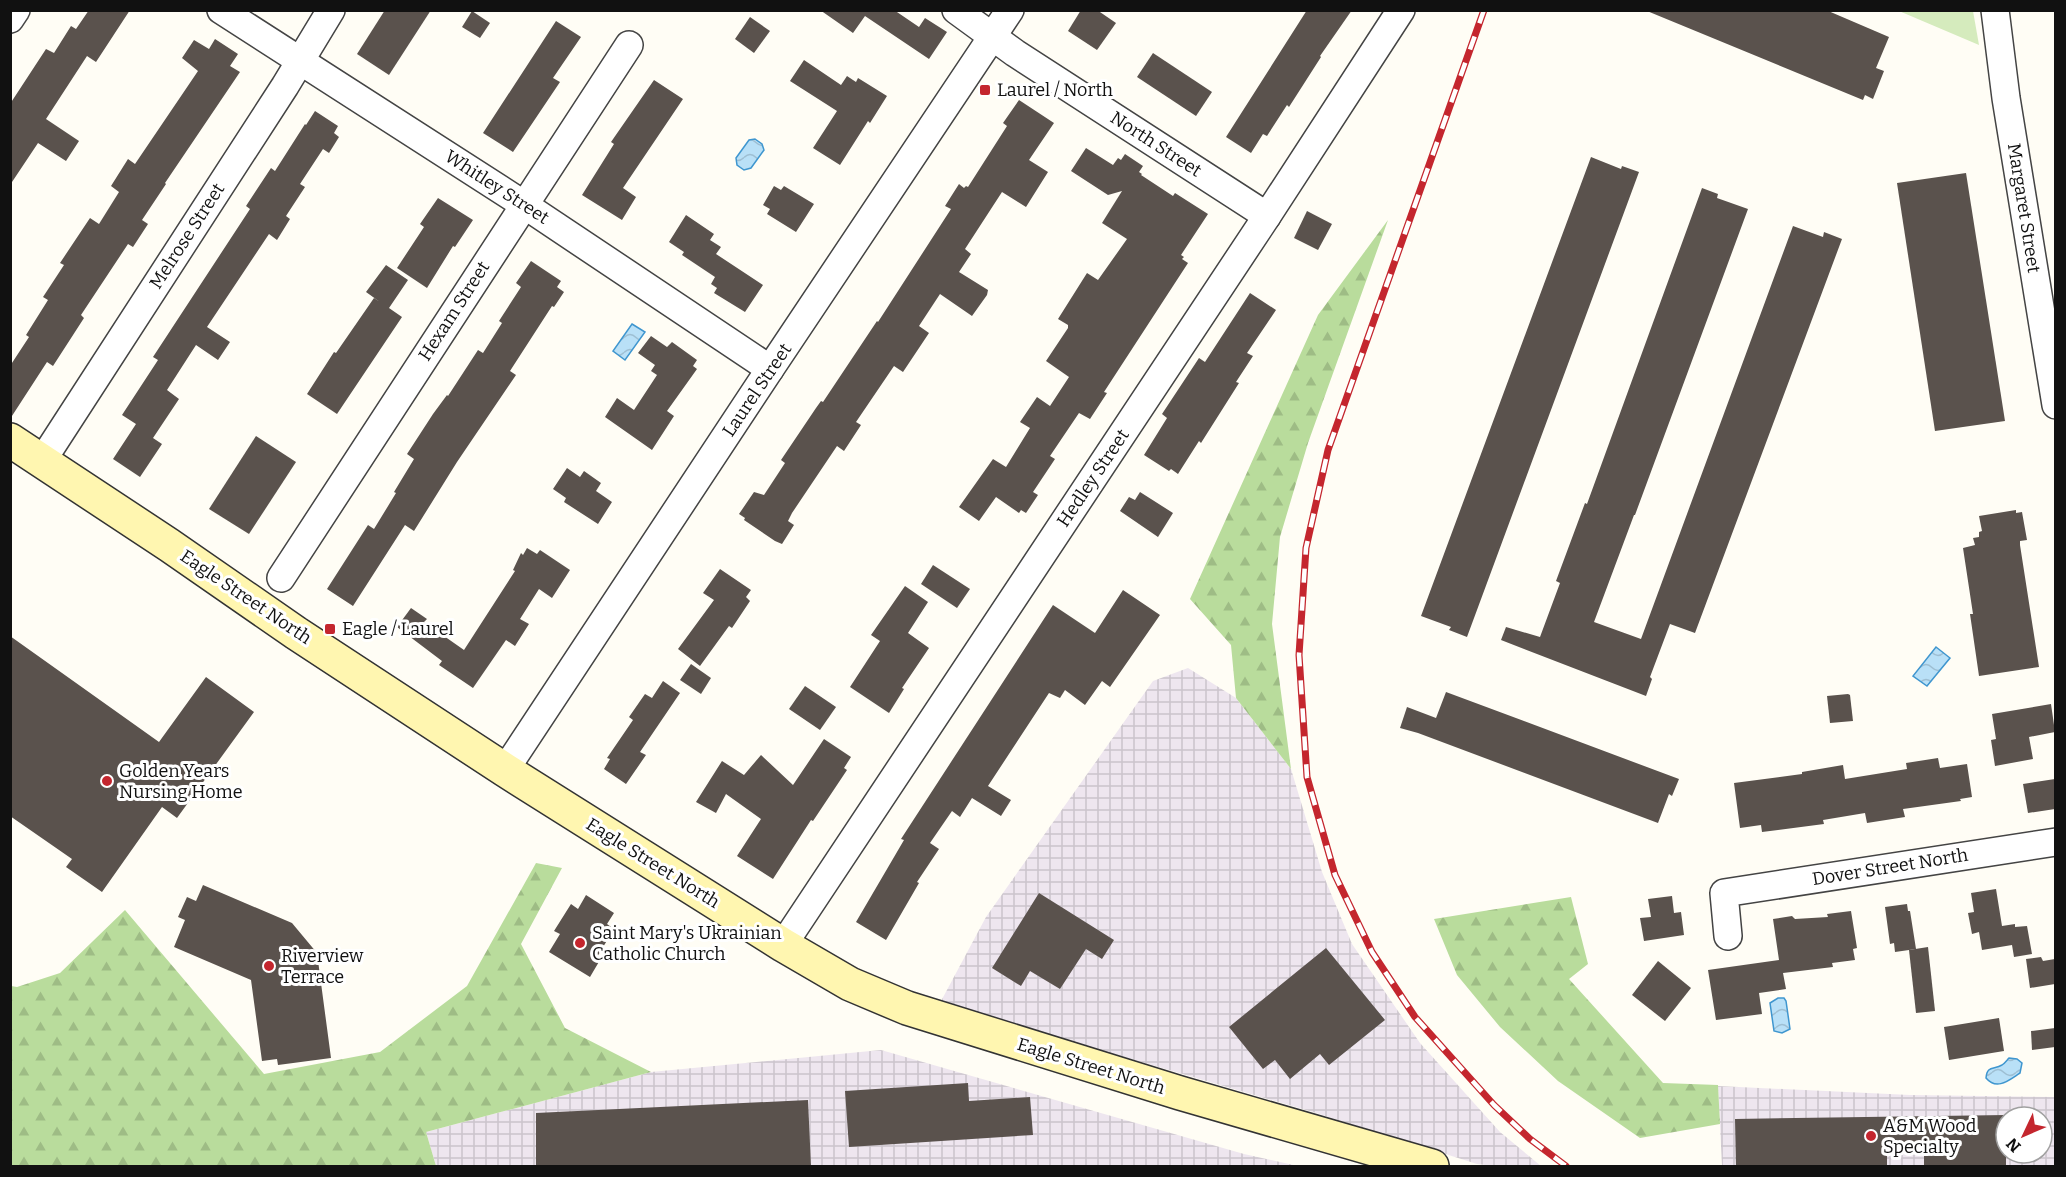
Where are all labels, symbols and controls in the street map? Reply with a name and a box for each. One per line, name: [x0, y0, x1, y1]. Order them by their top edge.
place label: Laurel / North: [997, 79, 1113, 101]
marker: Laurel / North: [978, 83, 992, 97]
street label: North Street: [1106, 106, 1206, 182]
street label: Margaret Street: [2003, 141, 2045, 275]
street label: Whitley Street: [441, 145, 554, 229]
street label: Melrose Street: [145, 179, 230, 293]
street label: Hexam Street: [414, 257, 495, 365]
street label: Laurel Street: [718, 339, 797, 441]
street label: Hedley Street: [1052, 425, 1134, 531]
street label: Eagle Street North: [176, 545, 316, 649]
place label: Eagle / Laurel: [342, 618, 454, 640]
marker: Eagle / Laurel: [323, 622, 337, 636]
place label: Golden Years Nursing Home: [119, 760, 243, 803]
marker: Golden Years Nursing Home: [100, 774, 114, 788]
street label: Eagle Street North: [582, 813, 724, 913]
street label: Dover Street North: [1810, 844, 1970, 890]
place label: Saint Mary's Ukrainian Catholic Church: [592, 922, 782, 965]
marker: Saint Mary's Ukrainian Catholic Church: [573, 936, 587, 950]
place label: Riverview Terrace: [281, 945, 364, 988]
marker: Riverview Terrace: [262, 959, 276, 973]
street label: Eagle Street North: [1014, 1033, 1168, 1099]
north arrow: [1994, 1105, 2054, 1165]
place label: A&M Wood Specialty: [1883, 1115, 1977, 1158]
marker: A&M Wood Specialty: [1864, 1129, 1878, 1143]
text: N: [2002, 1134, 2025, 1156]

